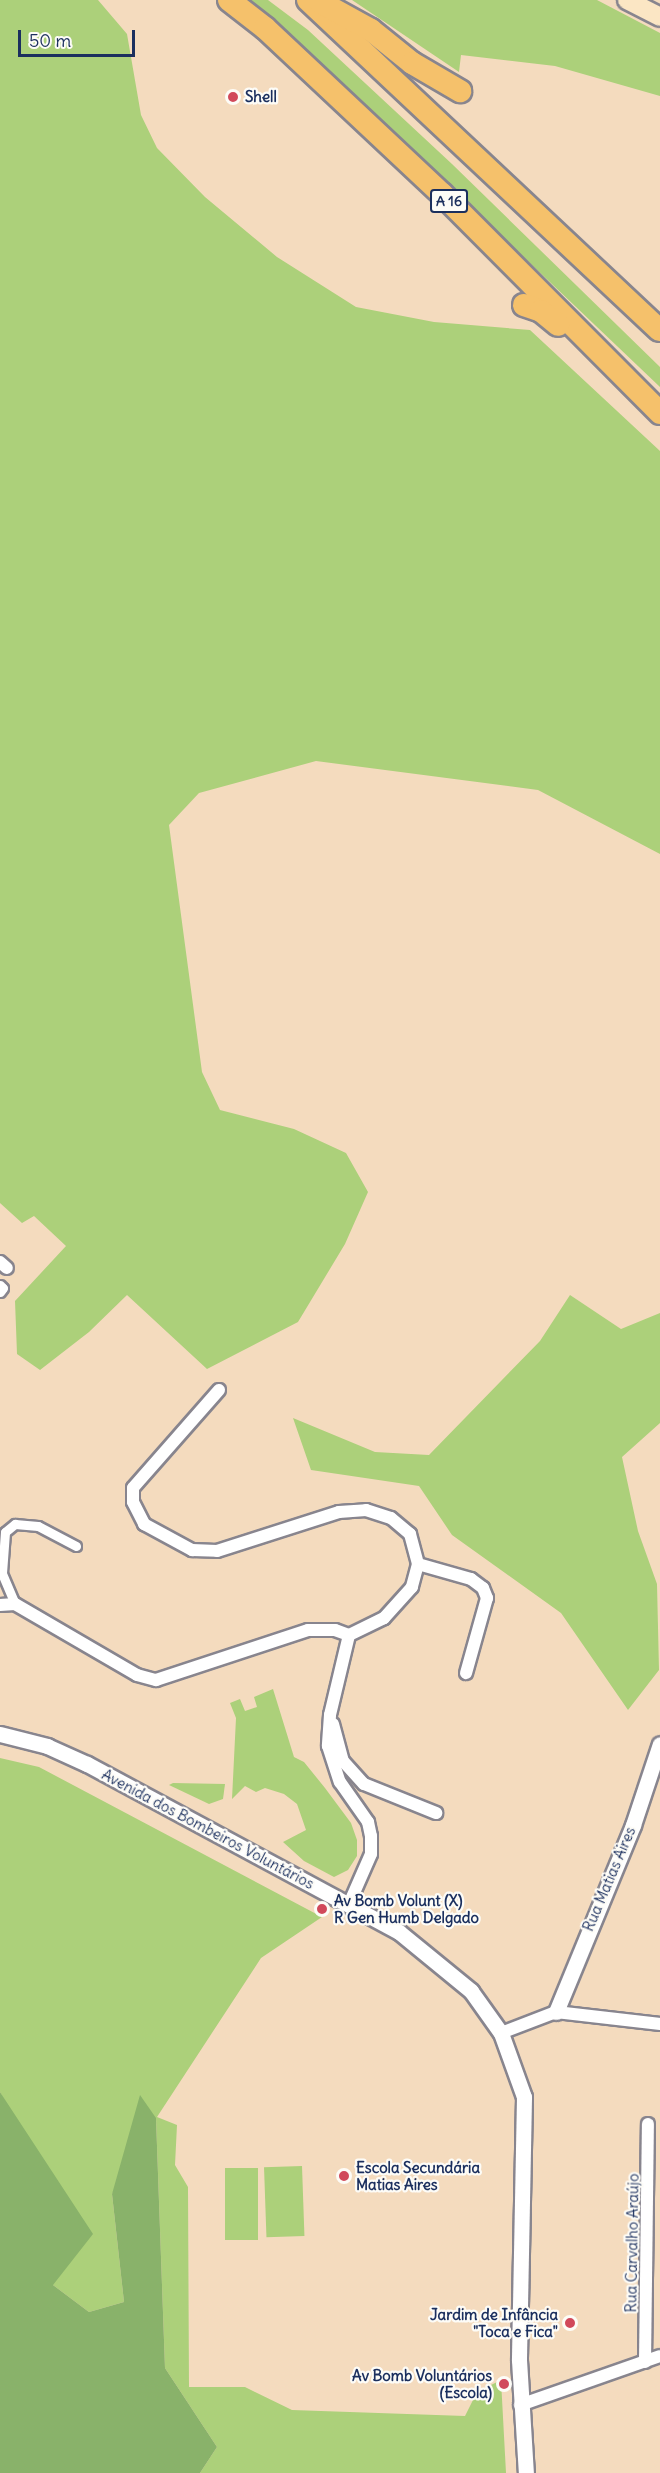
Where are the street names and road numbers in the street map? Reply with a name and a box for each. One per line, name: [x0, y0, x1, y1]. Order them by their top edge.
road number: A 16: [430, 190, 468, 212]
street label: Avenida dos Bombeiros Voluntários: [99, 1765, 317, 1893]
street label: Rua Matias Aires: [579, 1824, 639, 1934]
street label: Rua Carvalho Araújo: [622, 2173, 642, 2313]

